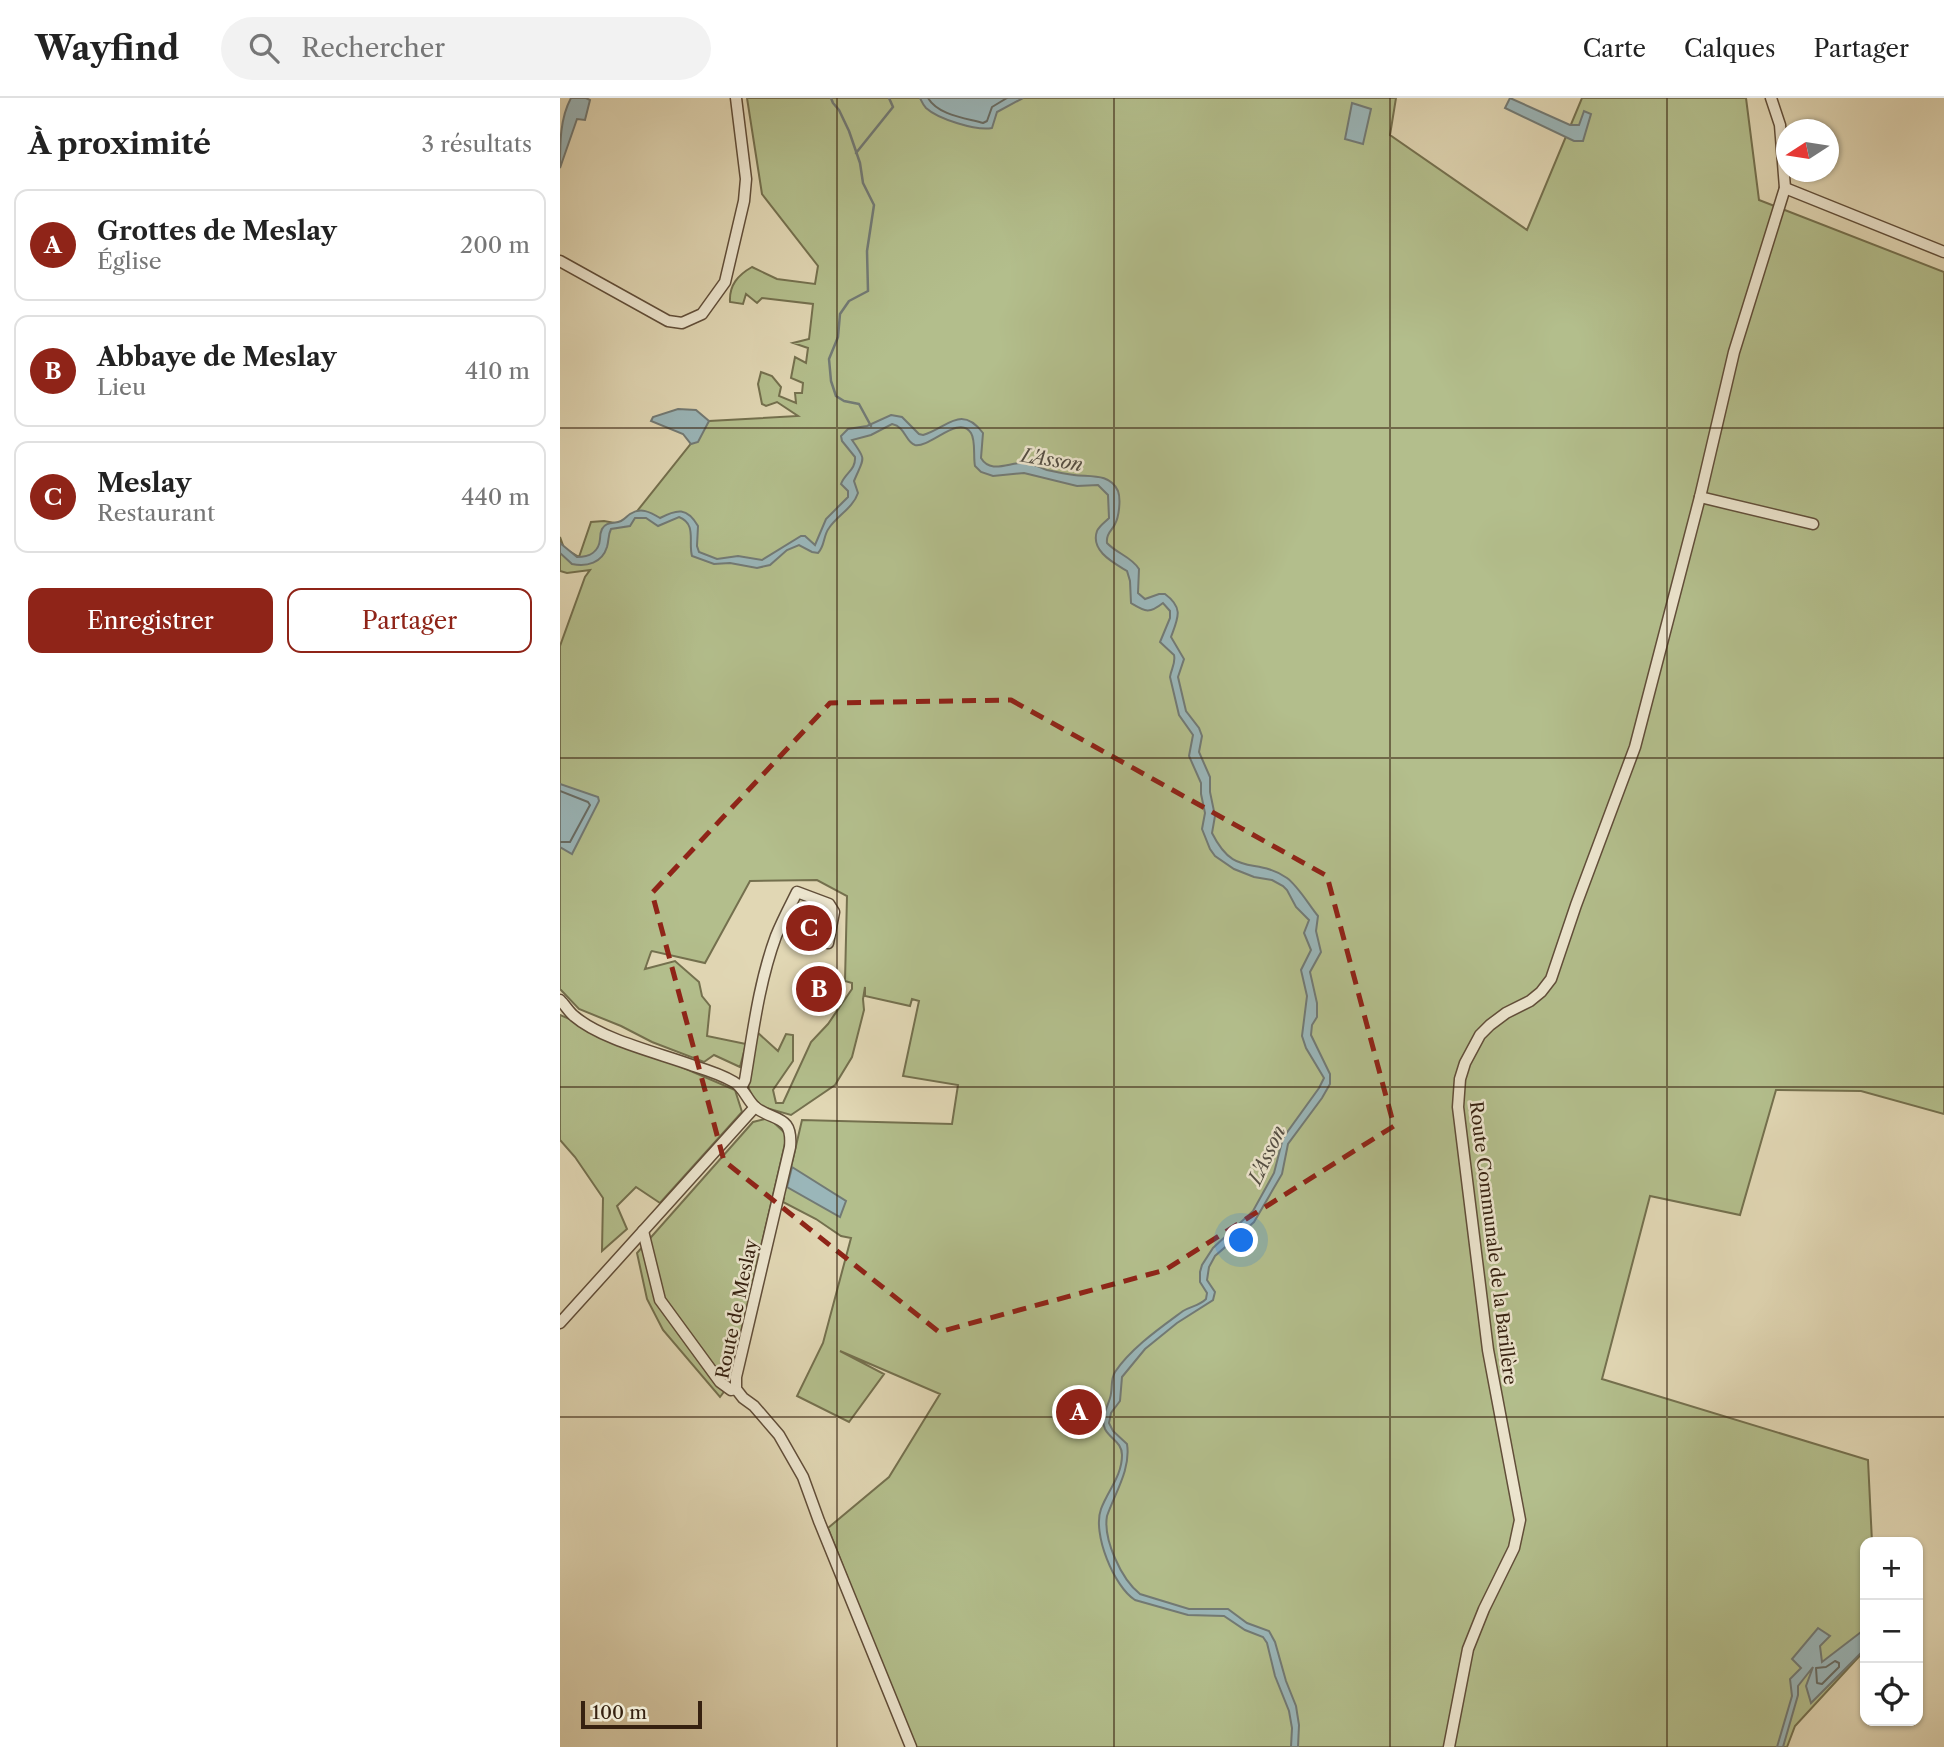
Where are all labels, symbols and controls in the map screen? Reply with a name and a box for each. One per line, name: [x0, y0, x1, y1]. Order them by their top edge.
search box: [221, 17, 711, 80]
text: Wayfind: [35, 28, 179, 69]
icon: search: [245, 29, 283, 67]
text: Rechercher: [301, 32, 445, 64]
text: Carte: [1583, 34, 1646, 63]
text: Calques: [1684, 34, 1775, 63]
text: Partager: [1813, 34, 1909, 63]
north arrow: [1776, 119, 1839, 182]
text: À proximité: [28, 125, 211, 162]
text: 3 résultats: [422, 130, 532, 158]
text: Grottes de Meslay: [97, 215, 337, 247]
text: A: [44, 231, 62, 259]
text: 200 m: [460, 231, 530, 259]
text: Église: [97, 247, 162, 275]
text: Abbaye de Meslay: [97, 341, 337, 373]
text: B: [44, 357, 62, 385]
text: 410 m: [465, 357, 530, 385]
text: Lieu: [97, 373, 146, 401]
water label: L'Asson: [1018, 443, 1084, 476]
text: Meslay: [97, 467, 191, 499]
text: C: [44, 483, 62, 511]
text: 440 m: [461, 483, 530, 511]
text: Restaurant: [97, 499, 215, 527]
button: Enregistrer: [28, 588, 273, 653]
button: Partager: [287, 588, 532, 653]
pin: C: [786, 902, 832, 954]
pin: B: [796, 963, 842, 1015]
street label: Route Communale de la Barillère: [1465, 1100, 1521, 1386]
water label: L'Asson: [1243, 1122, 1291, 1190]
your location: [1224, 1223, 1258, 1257]
street label: Route de Meslay: [711, 1236, 763, 1381]
pin: A: [1056, 1386, 1102, 1438]
map controls: [1860, 1537, 1923, 1726]
button: +: [1860, 1537, 1923, 1600]
button: −: [1860, 1600, 1923, 1663]
button: locate: [1860, 1663, 1923, 1726]
scale bar: [581, 1698, 702, 1730]
text: 100 m: [592, 1701, 647, 1724]

